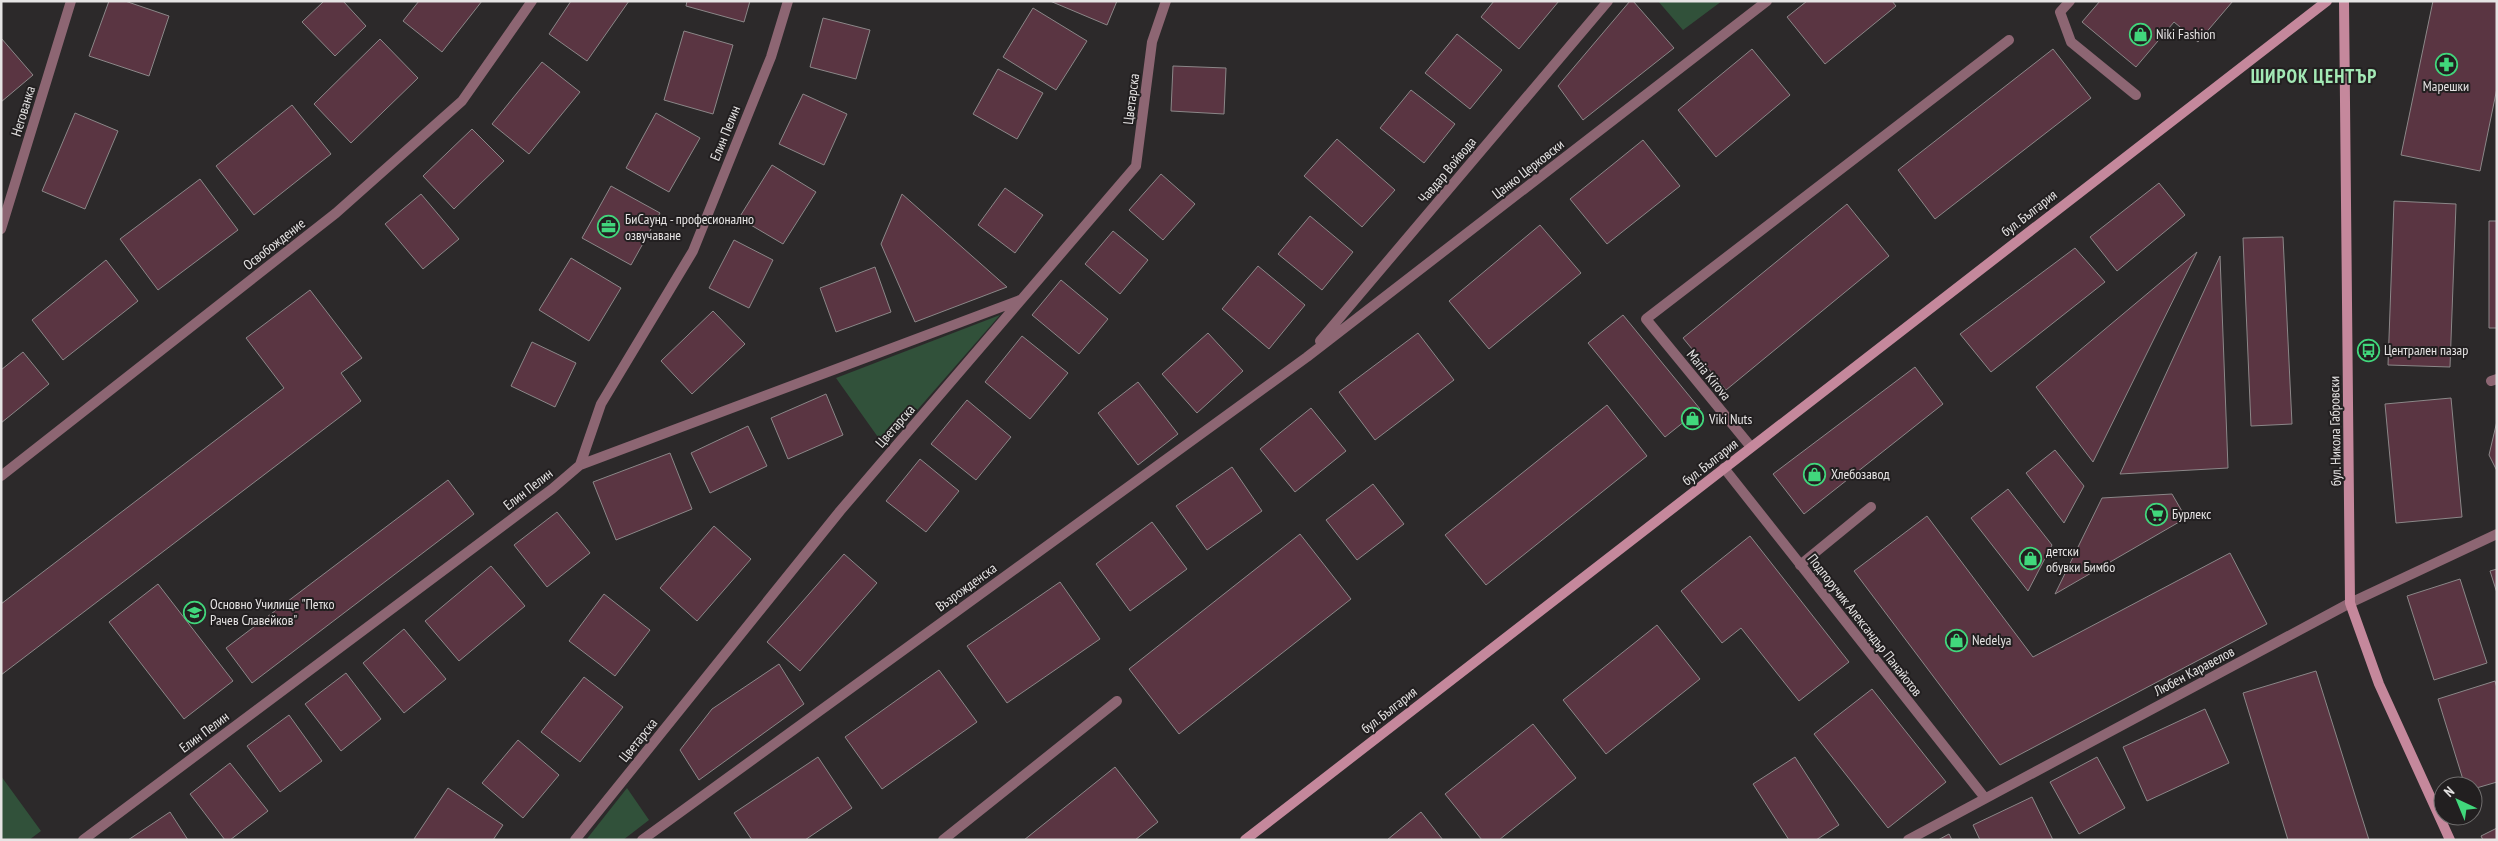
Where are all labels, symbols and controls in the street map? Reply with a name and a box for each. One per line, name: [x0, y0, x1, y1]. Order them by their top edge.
shop icon: Niki Fashion: [2128, 22, 2152, 46]
place label: Niki Fashion: [2156, 25, 2216, 43]
pharmacy icon: Марешки: [2434, 52, 2458, 76]
district label: ШИРОК ЦЕНТЪР: [2251, 64, 2377, 88]
street label: Цветарска: [1119, 72, 1143, 126]
place label: Марешки: [2423, 77, 2469, 95]
street label: Негованка: [7, 84, 39, 138]
street label: Елин Пелин: [706, 103, 744, 163]
street label: Чавдар Войвода: [1414, 133, 1480, 207]
street label: Цанко Церковски: [1488, 135, 1568, 203]
street label: бул. България: [1997, 186, 2061, 240]
place label: БиСаунд - професионално озвучаване: [625, 210, 754, 244]
street label: Освобождение: [239, 214, 309, 274]
office icon: БиСаунд - професионално озвучаване: [597, 215, 621, 239]
bus stop icon: Централен пазар: [2356, 338, 2380, 362]
place label: Централен пазар: [2384, 341, 2468, 359]
street label: Maria Kirova: [1683, 346, 1735, 404]
street label: бул. Никола Габровски: [2325, 376, 2345, 486]
street label: Цветарска: [871, 401, 919, 451]
shop icon: Viki Nuts: [1681, 407, 1705, 431]
place label: Viki Nuts: [1708, 410, 1752, 428]
street label: бул. България: [1678, 435, 1742, 489]
shop icon: Хлебозавод: [1803, 462, 1827, 486]
street label: Елин Пелин: [500, 464, 556, 514]
place label: Хлебозавод: [1831, 465, 1890, 483]
supermarket icon: Бурлекс: [2144, 502, 2168, 526]
place label: Бурлекс: [2172, 505, 2211, 523]
place label: детски обувки Бимбо: [2046, 542, 2115, 576]
shop icon: детски обувки Бимбо: [2018, 547, 2042, 571]
street label: Подпоручик Александър Панайотов: [1804, 550, 1927, 700]
street label: Възрожденска: [932, 559, 1000, 615]
place label: Основно Училище "Петко Рачев Славейков": [210, 595, 334, 629]
school or university icon: Основно Училище "Петко Рачев Славейков": [182, 600, 206, 624]
shop icon: Nedelya: [1944, 628, 1968, 652]
place label: Nedelya: [1972, 631, 2011, 649]
street label: Любен Каравелов: [2150, 642, 2238, 700]
street label: бул. България: [1357, 683, 1421, 737]
street label: Елин Пелин: [176, 707, 232, 757]
street label: Цветарска: [615, 714, 661, 766]
north arrow: [2433, 776, 2483, 826]
text: N: [2440, 783, 2458, 801]

